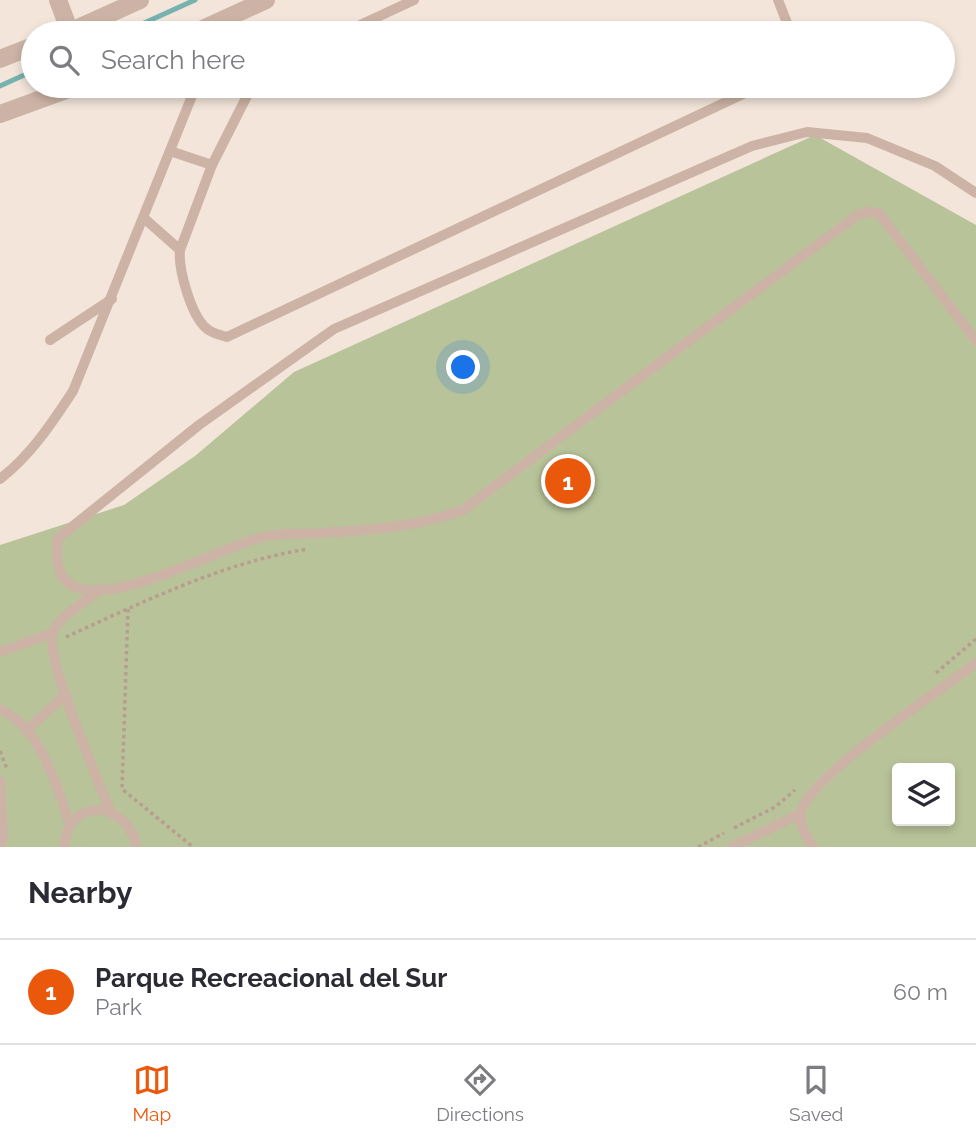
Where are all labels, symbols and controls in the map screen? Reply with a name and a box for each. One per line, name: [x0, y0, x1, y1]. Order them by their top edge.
search box: [21, 21, 955, 98]
icon: search: [45, 41, 83, 79]
text: Search here: [101, 45, 245, 75]
your location: [446, 350, 480, 384]
pin: 1: [545, 455, 591, 507]
map controls: [892, 763, 955, 826]
button: layers: [892, 763, 955, 826]
text: Nearby: [28, 875, 132, 910]
text: Parque Recreacional del Sur: [95, 963, 447, 993]
text: 1: [45, 978, 57, 1005]
text: 60 m: [893, 978, 948, 1005]
text: Park: [95, 993, 142, 1020]
tab: Map: [133, 1061, 171, 1125]
tab: Directions: [436, 1061, 524, 1125]
tab: Saved: [789, 1061, 843, 1125]

